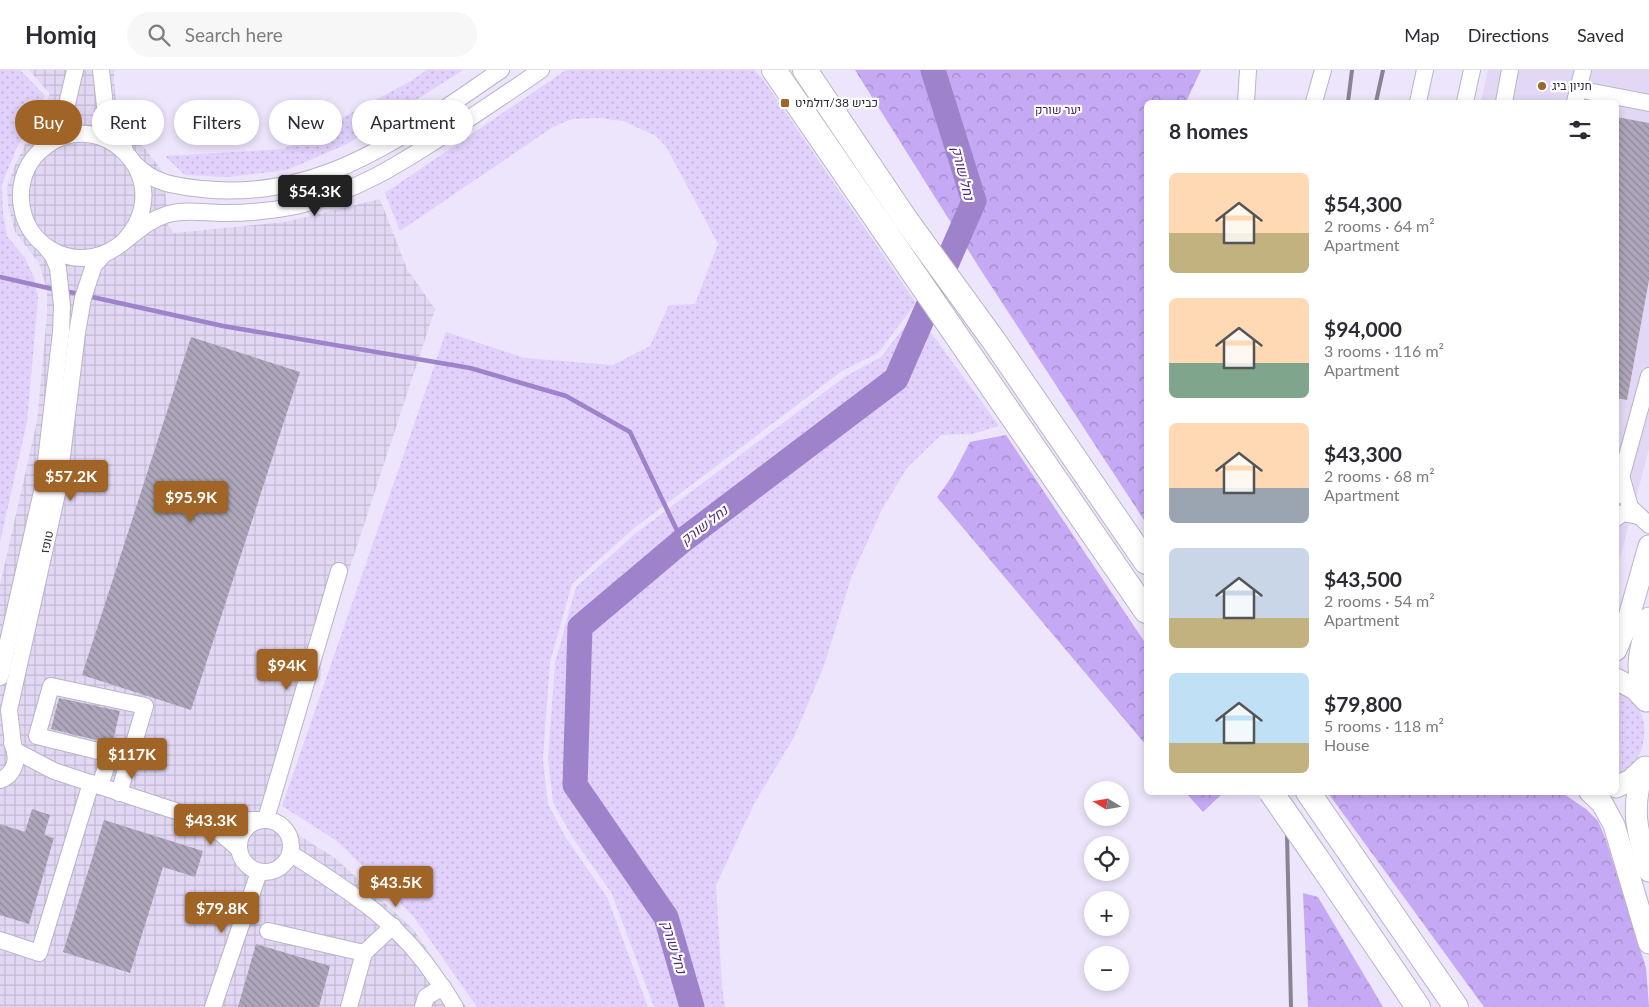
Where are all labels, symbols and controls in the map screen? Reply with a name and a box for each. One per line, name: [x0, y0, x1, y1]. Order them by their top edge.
search box: [127, 12, 477, 57]
text: Homiq: [25, 20, 97, 49]
icon: search: [145, 21, 173, 49]
text: Search here: [185, 23, 283, 46]
text: Map: [1404, 24, 1440, 46]
text: Directions: [1468, 24, 1549, 46]
text: Saved: [1577, 24, 1624, 46]
place label: חניון ביג: [1552, 78, 1592, 93]
marker: חניון ביג: [1536, 80, 1548, 92]
place label: כביש 38/דולמיט: [795, 95, 878, 110]
marker: כביש 38/דולמיט: [779, 97, 791, 109]
chip: Buy: [15, 100, 82, 145]
chip: Rent: [92, 100, 164, 145]
chip: Filters: [174, 100, 259, 145]
chip: New: [269, 100, 342, 145]
chip: Apartment: [352, 100, 473, 145]
park label: יער שורק: [1035, 102, 1081, 117]
icon: filters: [1566, 116, 1594, 144]
text: 8 homes: [1169, 118, 1248, 143]
water label: נחל שורק: [949, 144, 979, 202]
pin: $54.3K: [274, 174, 356, 217]
text: $54.3K: [289, 181, 341, 200]
text: $54,300: [1324, 191, 1402, 216]
icon: home: [1209, 193, 1269, 253]
text: 2 rooms · 64 m²: [1324, 216, 1435, 235]
text: Apartment: [1324, 235, 1399, 254]
text: $94,000: [1324, 316, 1402, 341]
icon: home: [1209, 318, 1269, 378]
text: 3 rooms · 116 m²: [1324, 341, 1444, 360]
text: Apartment: [1324, 360, 1399, 379]
text: $43,300: [1324, 441, 1402, 466]
icon: home: [1209, 443, 1269, 503]
pin: $57.2K: [30, 460, 112, 502]
text: $57.2K: [45, 466, 97, 485]
text: 2 rooms · 68 m²: [1324, 466, 1435, 485]
pin: $95.9K: [150, 480, 232, 523]
text: Apartment: [1324, 485, 1399, 504]
text: $95.9K: [165, 487, 217, 506]
water label: נחל שורק: [677, 501, 731, 548]
street label: טופז: [37, 529, 56, 555]
text: $43,500: [1324, 566, 1402, 591]
icon: home: [1209, 568, 1269, 628]
text: 2 rooms · 54 m²: [1324, 591, 1435, 610]
text: Apartment: [1324, 610, 1399, 629]
pin: $94K: [257, 648, 317, 691]
text: $94K: [268, 655, 306, 674]
text: $79,800: [1324, 691, 1402, 716]
icon: home: [1209, 693, 1269, 753]
text: 5 rooms · 118 m²: [1324, 716, 1444, 735]
text: House: [1324, 735, 1369, 754]
pin: $117K: [97, 738, 167, 780]
text: $117K: [108, 744, 156, 763]
north arrow: [1084, 781, 1129, 826]
map controls: [1084, 781, 1129, 991]
pin: $43.3K: [170, 804, 252, 846]
text: $43.3K: [185, 810, 237, 829]
button: locate: [1084, 836, 1129, 881]
pin: $43.5K: [355, 866, 437, 908]
text: $43.5K: [370, 872, 422, 891]
button: +: [1084, 891, 1129, 936]
pin: $79.8K: [181, 892, 263, 934]
text: $79.8K: [196, 898, 248, 917]
water label: נחל שורק: [658, 918, 691, 976]
button: −: [1084, 946, 1129, 991]

